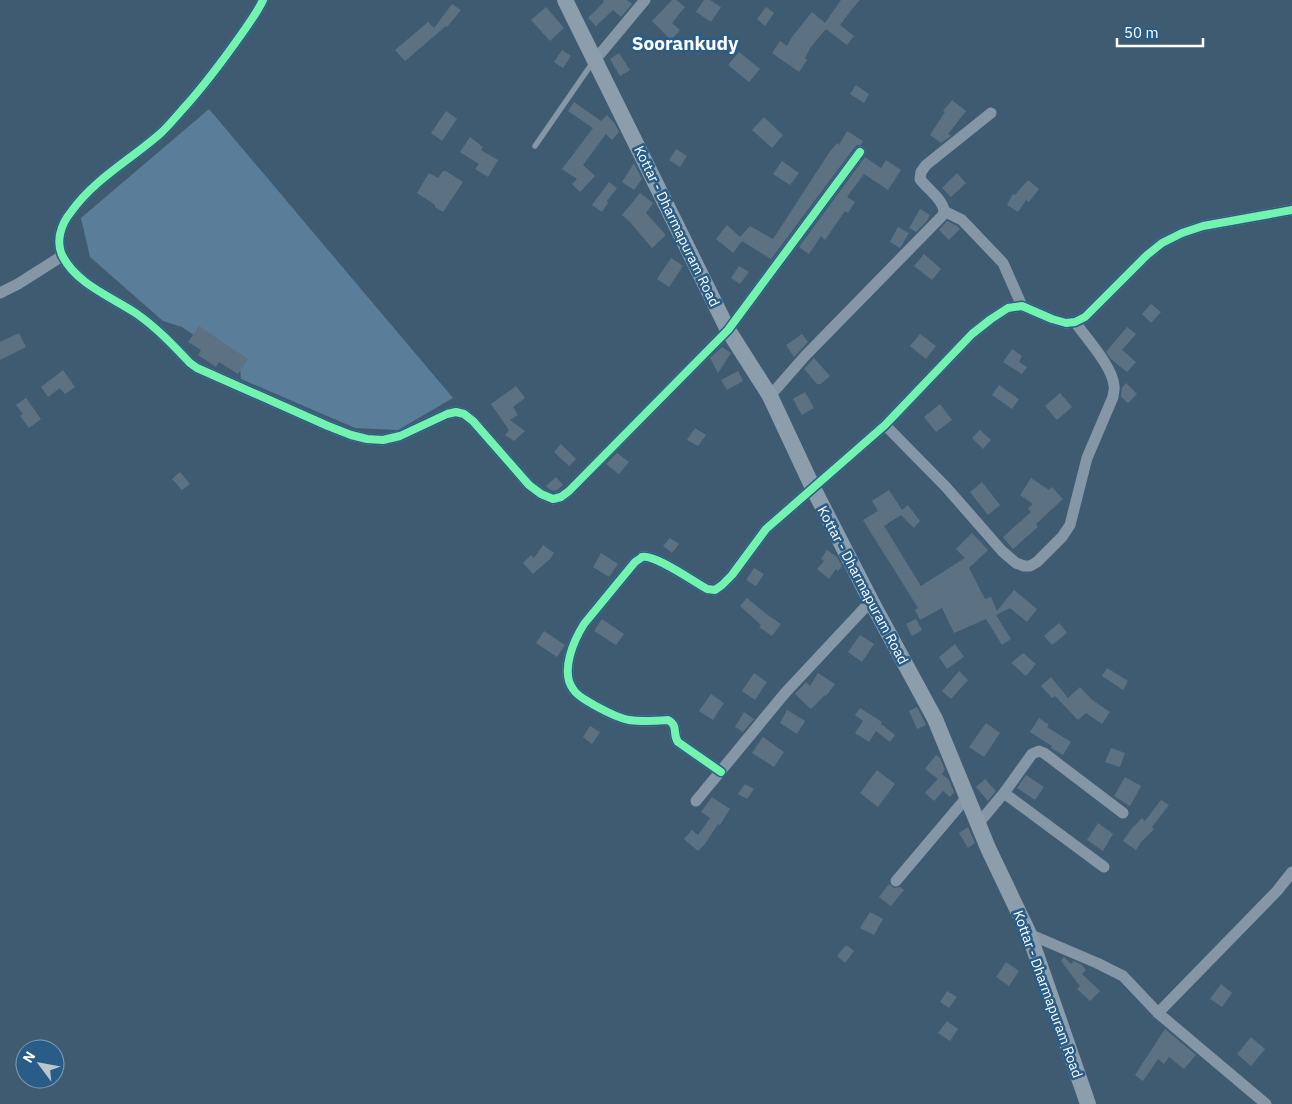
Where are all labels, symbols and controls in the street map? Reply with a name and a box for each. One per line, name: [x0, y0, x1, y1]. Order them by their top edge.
scale bar: [1117, 15, 1203, 47]
text: 50 m: [1124, 23, 1159, 42]
district label: Soorankudy: [632, 31, 739, 55]
street label: Kottar - Dharmapuram Road: [630, 143, 724, 309]
street label: Kottar - Dharmapuram Road: [814, 503, 912, 667]
street label: Kottar - Dharmapuram Road: [1009, 908, 1087, 1080]
north arrow: [15, 1039, 65, 1089]
text: N: [19, 1048, 39, 1066]

